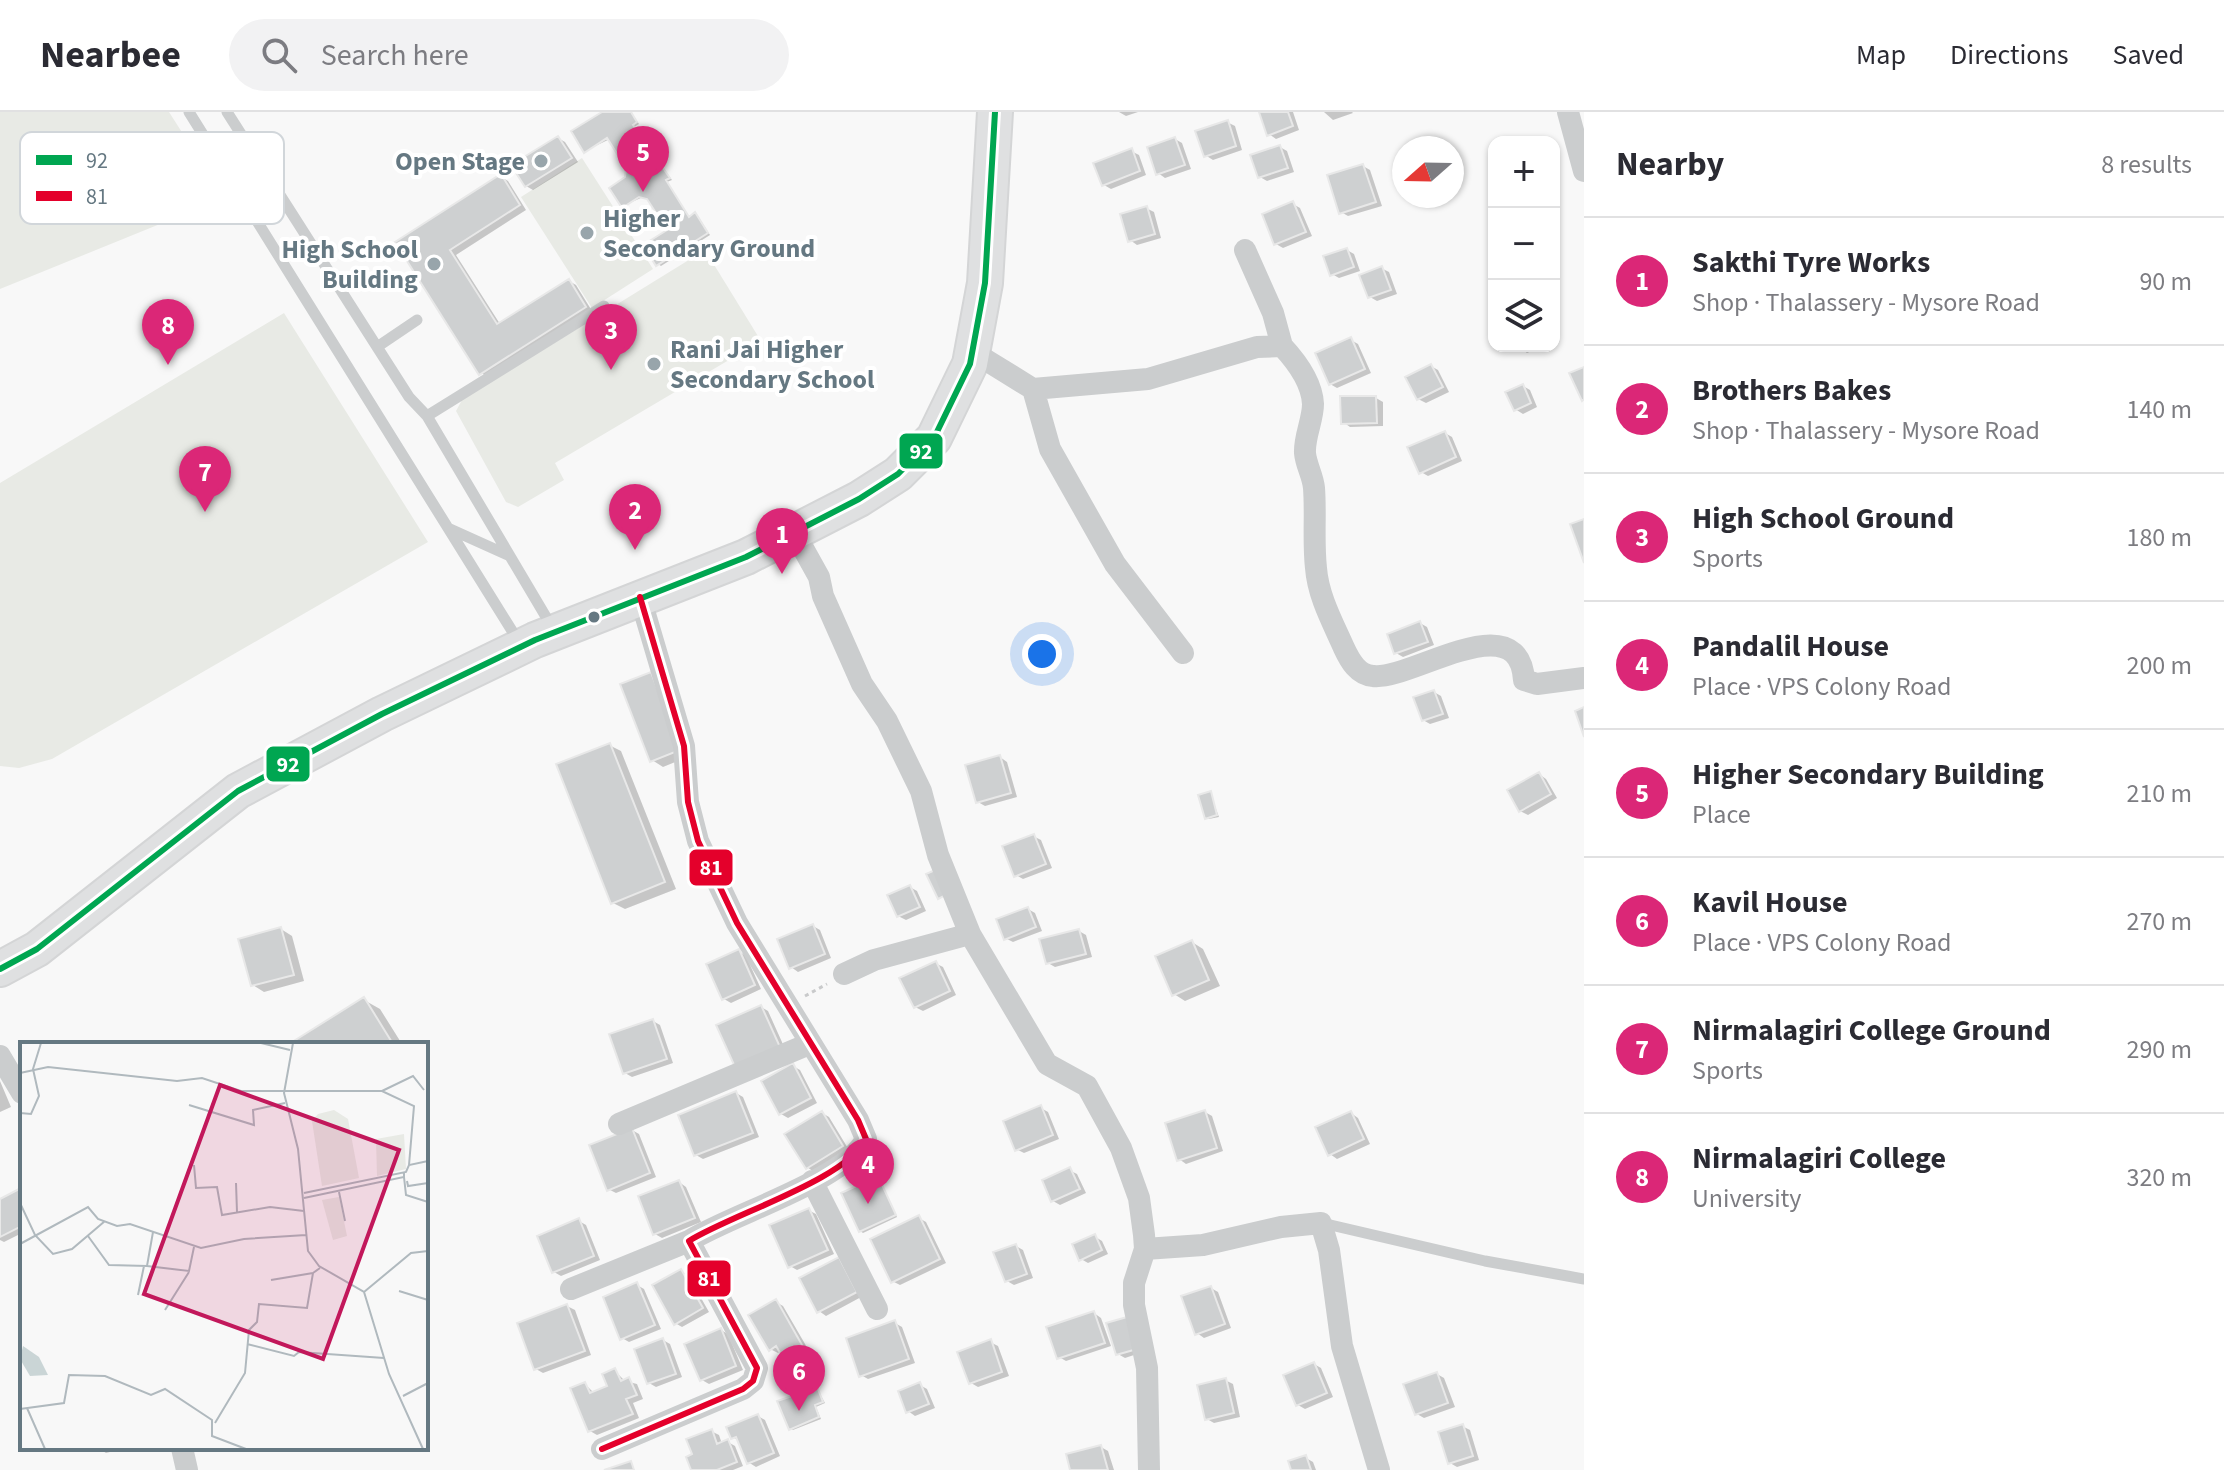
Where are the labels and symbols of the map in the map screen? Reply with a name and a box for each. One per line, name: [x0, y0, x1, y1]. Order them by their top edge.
pin: 5: [617, 126, 669, 192]
legend: [20, 132, 284, 224]
north arrow: [1392, 136, 1464, 208]
place label: Open Stage: [395, 143, 525, 180]
text: 92: [86, 145, 108, 177]
marker: Open Stage: [532, 152, 550, 170]
text: 81: [86, 181, 108, 213]
place label: Higher Secondary Ground: [603, 200, 815, 267]
marker: Higher Secondary Ground: [578, 224, 596, 242]
place label: High School Building: [282, 231, 419, 298]
marker: High School Building: [425, 255, 443, 273]
pin: 8: [142, 299, 194, 365]
pin: 3: [585, 304, 637, 370]
place label: Rani Jai Higher Secondary School: [670, 331, 875, 398]
marker: Rani Jai Higher Secondary School: [645, 355, 663, 373]
line badge: 92: [898, 432, 944, 470]
text: 92: [909, 436, 933, 468]
pin: 7: [179, 446, 231, 512]
pin: 2: [609, 484, 661, 550]
pin: 1: [756, 508, 808, 574]
unlabelled marker: [586, 609, 602, 625]
your location: [1022, 634, 1062, 674]
line badge: 92: [265, 745, 311, 783]
text: 92: [276, 749, 300, 781]
line badge: 81: [688, 848, 734, 887]
text: 81: [699, 852, 723, 884]
inset map: [20, 1042, 428, 1450]
pin: 4: [842, 1138, 894, 1204]
line badge: 81: [686, 1259, 732, 1298]
text: 81: [697, 1263, 721, 1295]
pin: 6: [773, 1345, 825, 1411]

